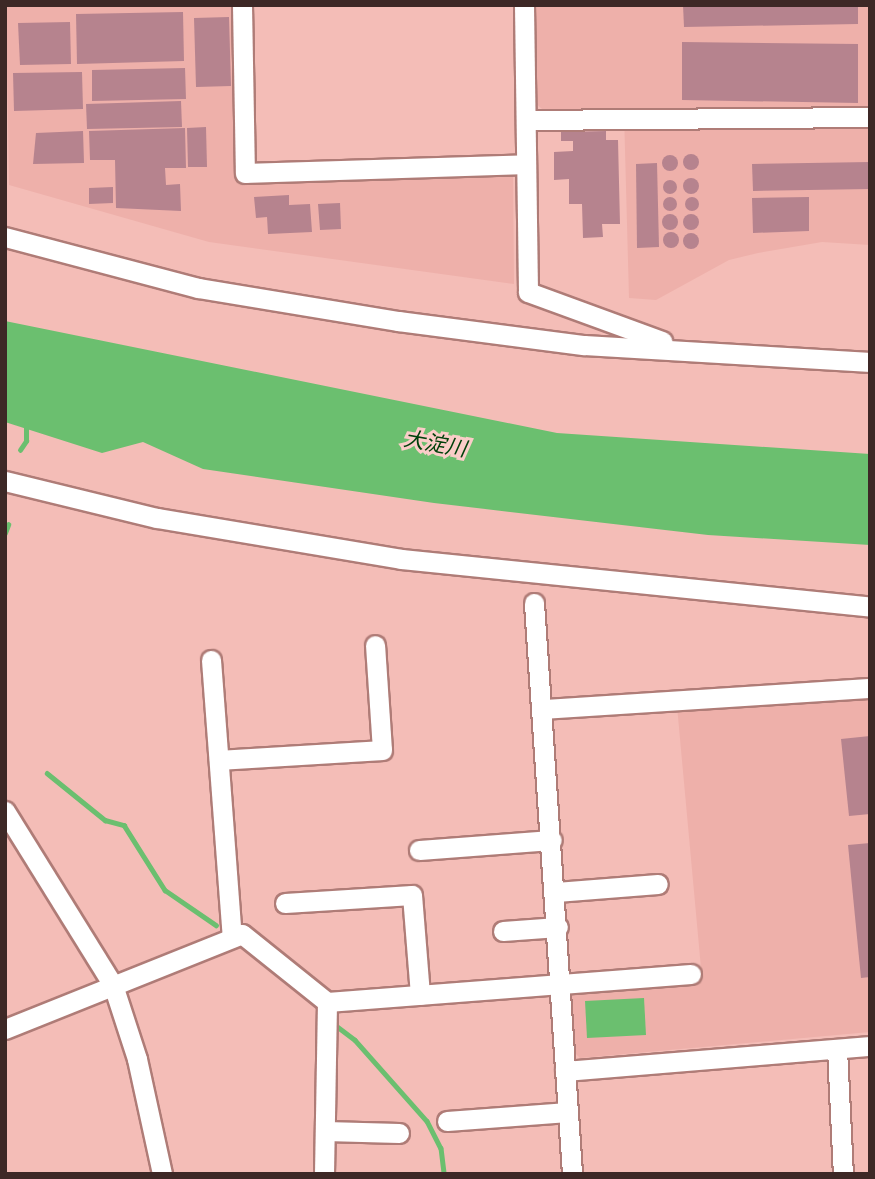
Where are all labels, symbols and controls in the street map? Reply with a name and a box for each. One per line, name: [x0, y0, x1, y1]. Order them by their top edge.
water label: 大淀川: [402, 426, 468, 462]

